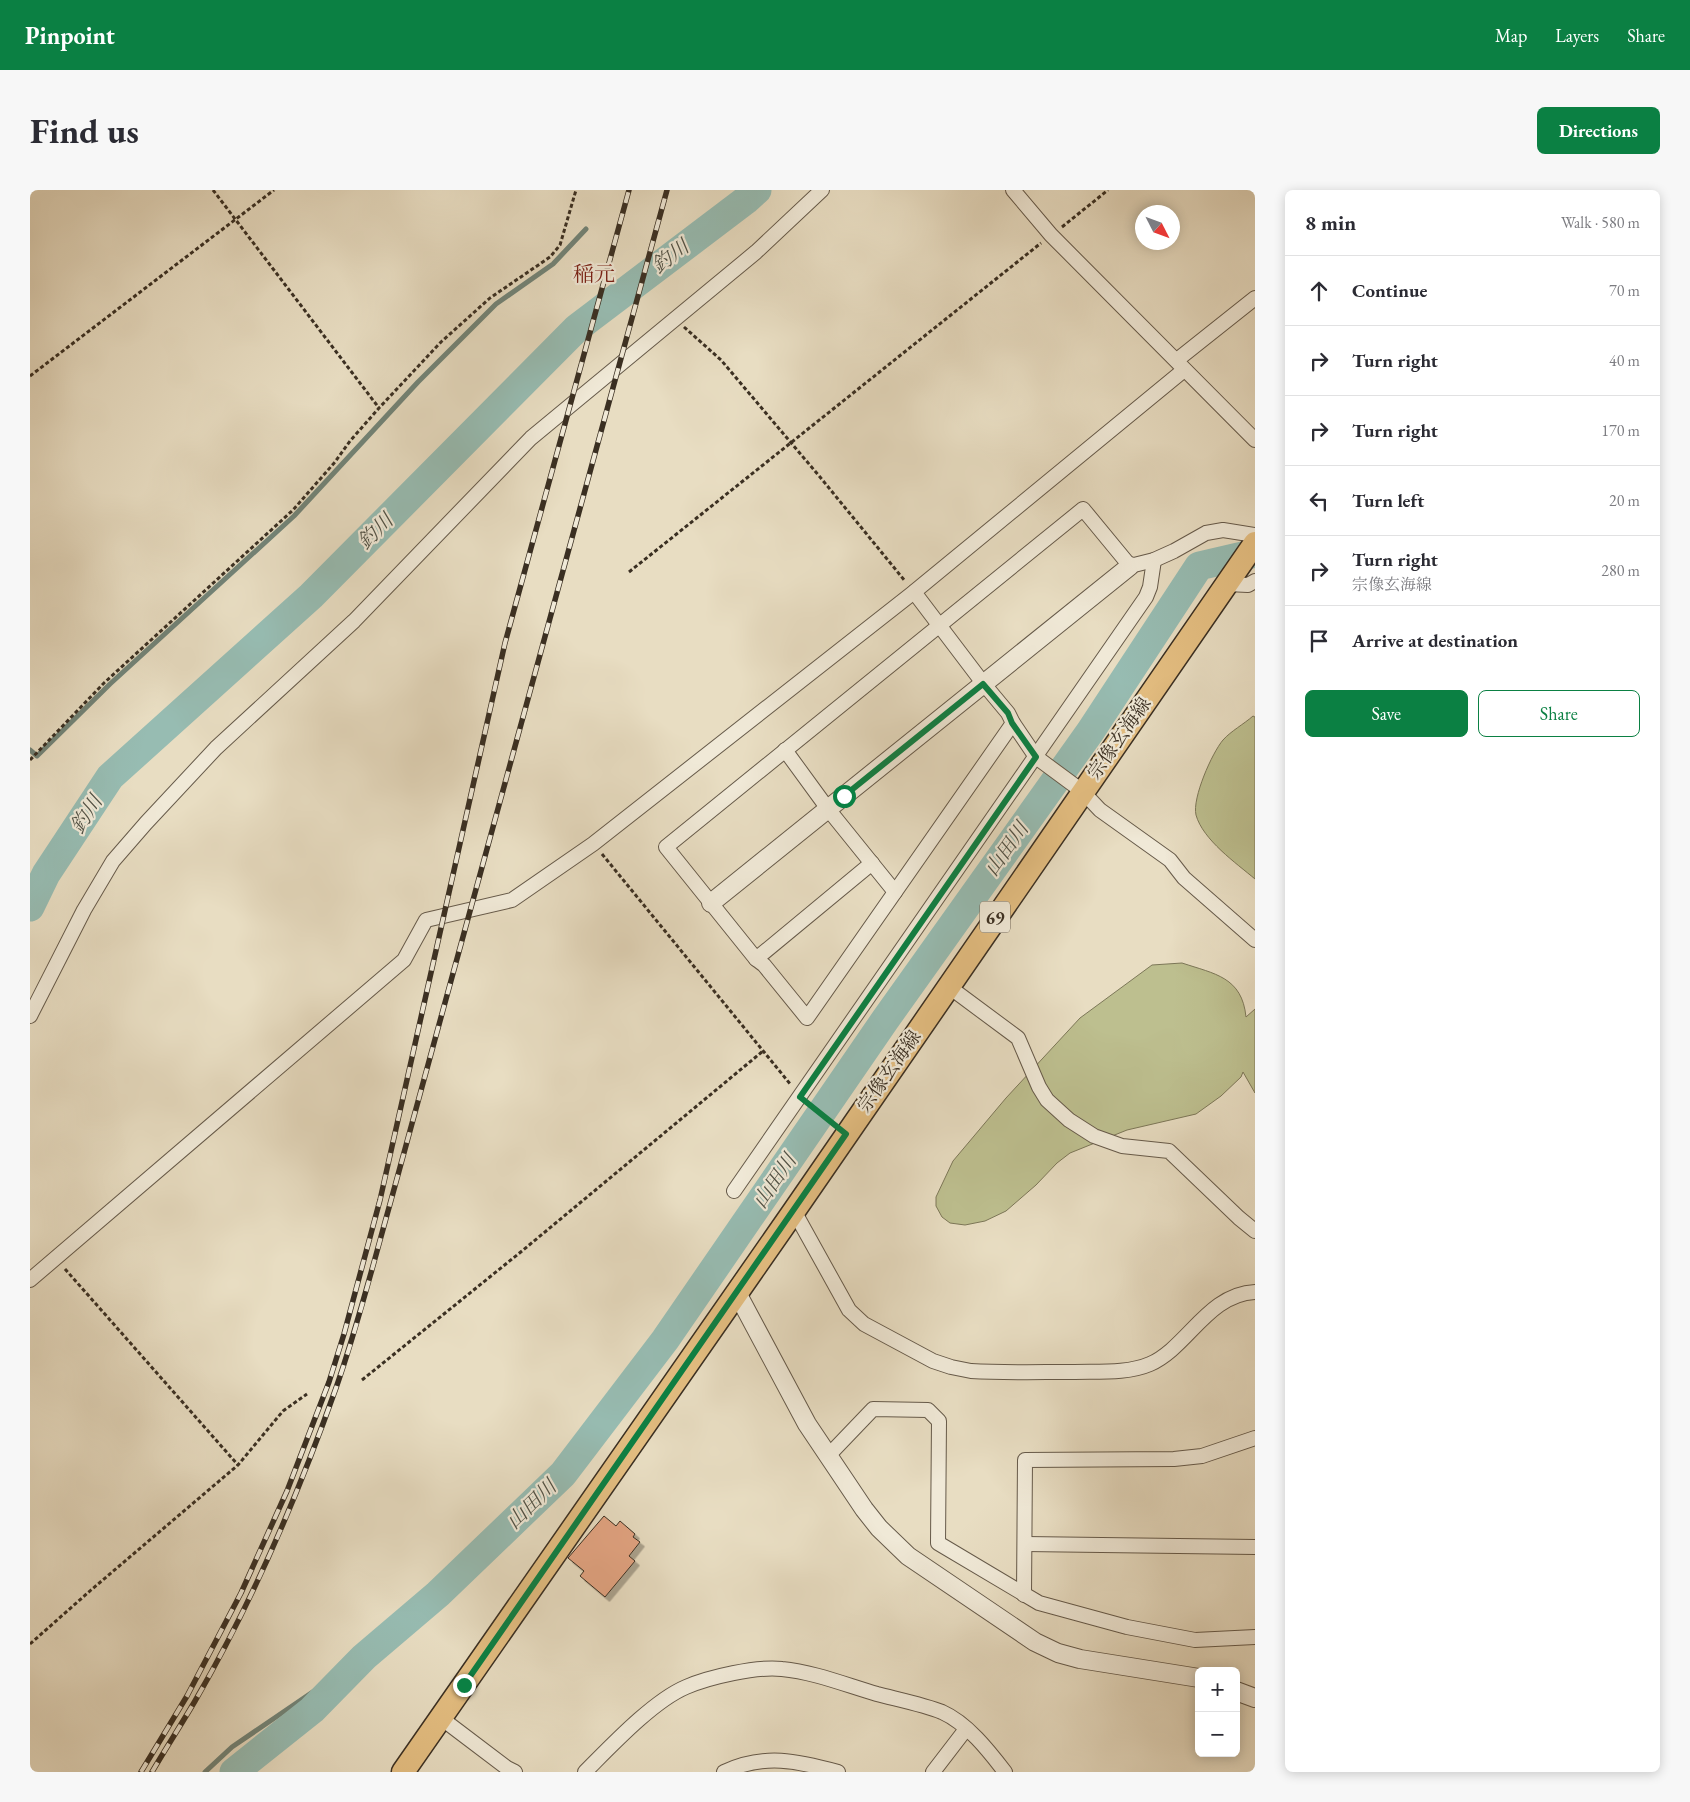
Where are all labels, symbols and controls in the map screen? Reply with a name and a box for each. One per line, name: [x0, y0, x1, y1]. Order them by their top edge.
text: Pinpoint: [25, 20, 115, 51]
text: Map: [1495, 24, 1527, 47]
text: Layers: [1555, 24, 1599, 47]
text: Share: [1627, 24, 1665, 47]
button: Directions: [1537, 107, 1660, 154]
text: Find us: [30, 108, 139, 153]
north arrow: [1135, 205, 1180, 250]
text: 8 min: [1305, 209, 1356, 236]
text: Walk · 580 m: [1561, 212, 1640, 233]
water label: 釣川: [646, 232, 695, 278]
district label: 稲元: [573, 260, 615, 287]
icon: ahead: [1305, 277, 1333, 305]
text: Continue: [1352, 278, 1427, 303]
text: 70 m: [1609, 280, 1640, 301]
icon: right: [1305, 347, 1333, 375]
text: Turn right: [1352, 348, 1438, 373]
text: 40 m: [1609, 350, 1640, 371]
icon: right: [1305, 417, 1333, 445]
text: Turn right: [1352, 418, 1438, 443]
text: 170 m: [1601, 420, 1640, 441]
icon: left: [1305, 487, 1333, 515]
text: Turn left: [1352, 488, 1424, 513]
text: 20 m: [1609, 490, 1640, 511]
water label: 釣川: [352, 506, 400, 554]
text: Turn right: [1352, 547, 1438, 572]
icon: right: [1305, 557, 1333, 585]
text: 280 m: [1601, 560, 1640, 581]
text: 宗像玄海線: [1352, 574, 1432, 595]
icon: arrive: [1305, 627, 1333, 655]
text: Arrive at destination: [1352, 628, 1518, 653]
button: Save: [1305, 690, 1468, 737]
button: Share: [1478, 690, 1640, 737]
street label: 宗像玄海線: [1082, 692, 1156, 784]
route start: [833, 785, 856, 808]
water label: 釣川: [64, 788, 109, 838]
water label: 山田川: [978, 815, 1035, 881]
road number: 69: [980, 902, 1010, 932]
street label: 宗像玄海線: [852, 1025, 926, 1117]
water label: 山田川: [746, 1147, 803, 1213]
water label: 山田川: [500, 1472, 563, 1534]
map controls: [1195, 1667, 1240, 1757]
button: +: [1195, 1667, 1240, 1712]
route end: [453, 1674, 476, 1697]
button: −: [1195, 1712, 1240, 1757]

